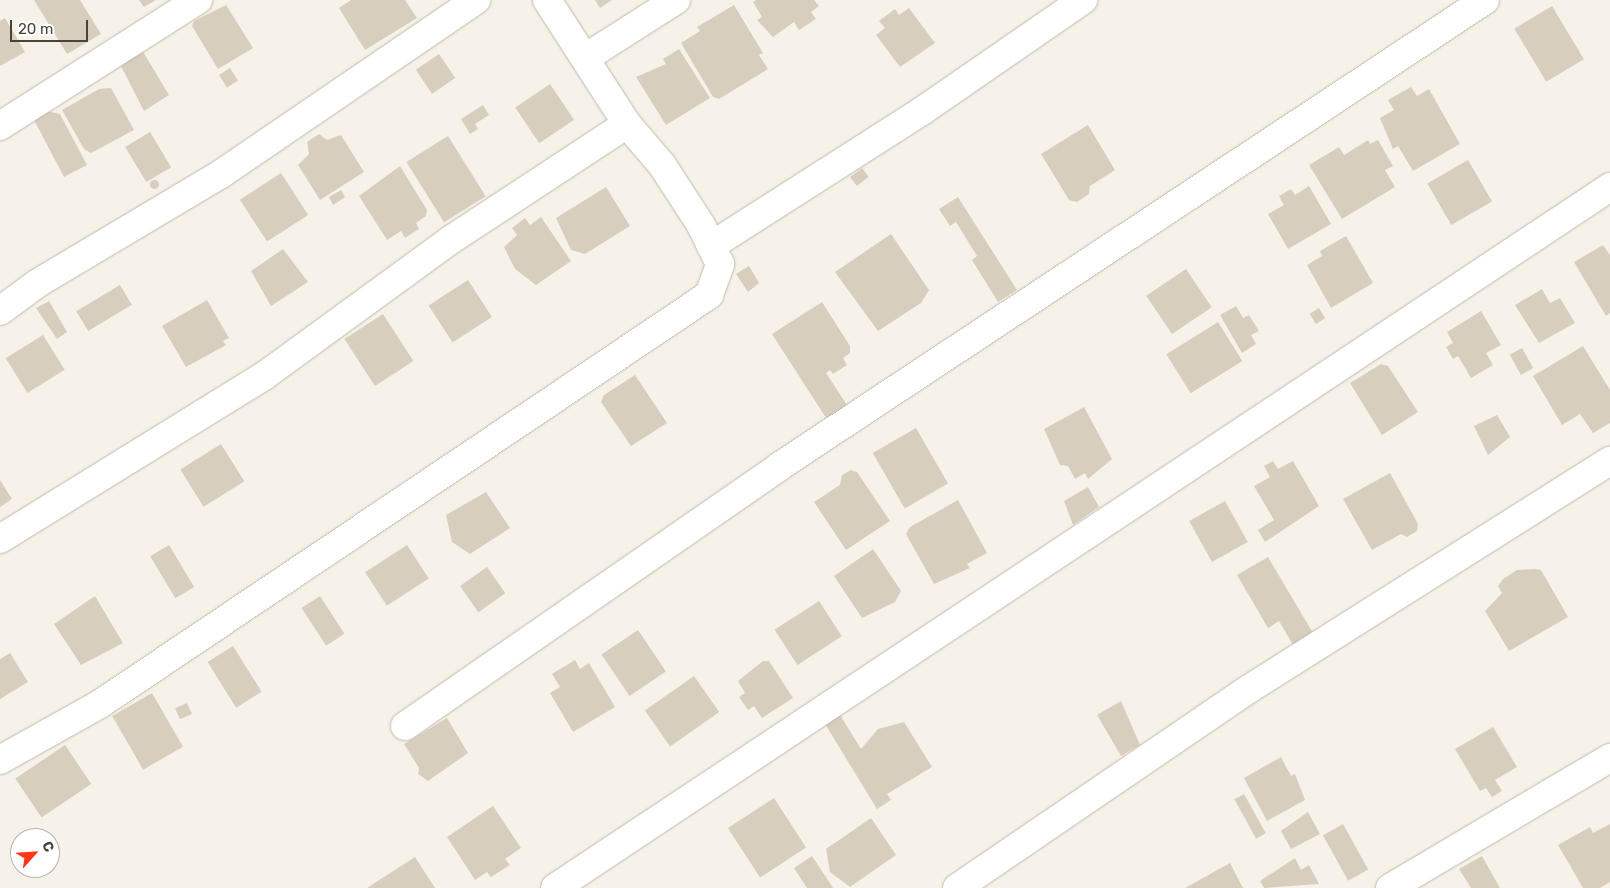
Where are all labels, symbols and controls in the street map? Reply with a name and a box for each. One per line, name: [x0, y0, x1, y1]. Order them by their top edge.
scale bar: [12, 10, 90, 42]
text: 20 m: [18, 20, 53, 38]
north arrow: [10, 828, 60, 878]
text: С: [38, 838, 58, 855]

